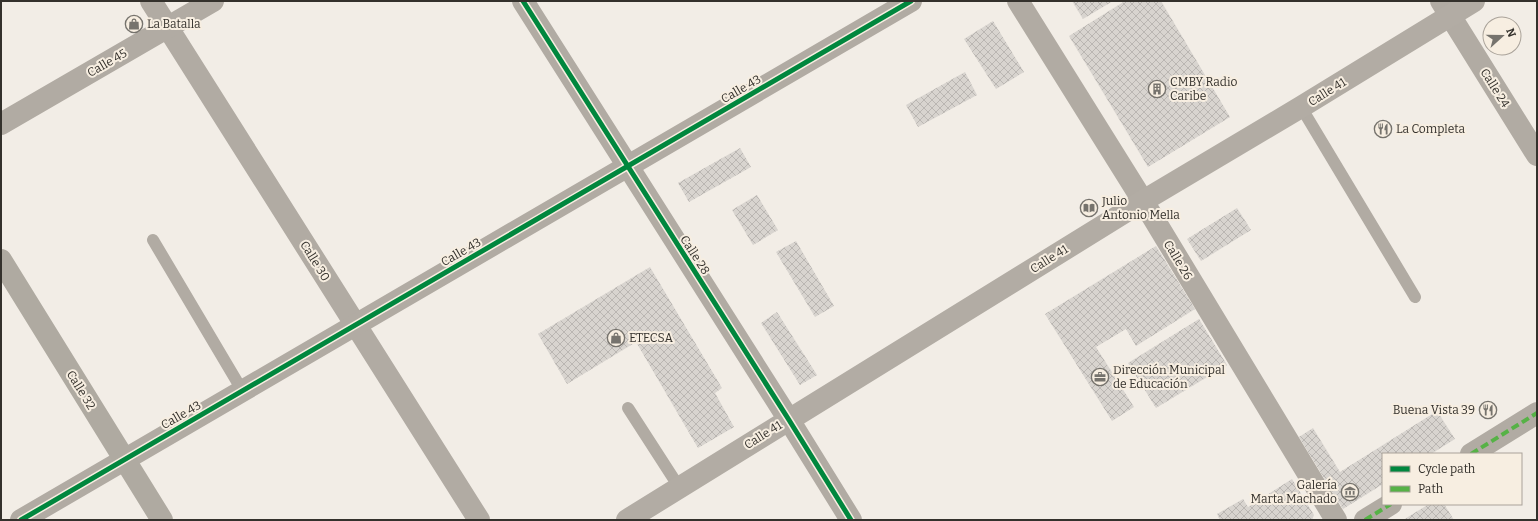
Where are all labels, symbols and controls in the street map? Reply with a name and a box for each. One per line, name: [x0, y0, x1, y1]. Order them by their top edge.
shop icon: La Batalla: [124, 14, 144, 34]
north arrow: [1482, 16, 1522, 56]
place label: La Batalla: [147, 17, 201, 31]
text: N: [1503, 26, 1519, 39]
street label: Calle 45: [85, 46, 129, 80]
street label: Calle 24: [1478, 66, 1512, 110]
street label: Calle 43: [719, 72, 764, 106]
place label: CMBY Radio Caribe: [1170, 75, 1238, 103]
street label: Calle 41: [1306, 75, 1349, 109]
building icon: CMBY Radio Caribe: [1147, 79, 1167, 99]
restaurant icon: La Completa: [1373, 119, 1393, 139]
place label: La Completa: [1396, 122, 1466, 136]
place label: Julio Antonio Mella: [1101, 194, 1180, 222]
library icon: Julio Antonio Mella: [1079, 198, 1099, 218]
street label: Calle 28: [677, 233, 713, 277]
street label: Calle 43: [439, 235, 484, 269]
street label: Calle 30: [297, 238, 333, 284]
street label: Calle 26: [1161, 238, 1195, 282]
street label: Calle 41: [1028, 242, 1071, 276]
shop icon: ETECSA: [606, 328, 626, 348]
place label: ETECSA: [629, 331, 673, 345]
place label: Dirección Municipal de Educación: [1113, 363, 1226, 391]
office icon: Dirección Municipal de Educación: [1090, 367, 1110, 387]
street label: Calle 32: [64, 368, 98, 412]
street label: Calle 43: [159, 398, 204, 432]
restaurant icon: Buena Vista 39: [1478, 400, 1498, 420]
place label: Buena Vista 39: [1393, 403, 1475, 417]
street label: Calle 41: [742, 418, 785, 452]
legend: [1382, 453, 1522, 505]
text: Cycle path: [1418, 462, 1476, 476]
place label: Galería Marta Machado: [1250, 478, 1337, 506]
museum icon: Galería Marta Machado: [1340, 482, 1360, 502]
text: Path: [1418, 482, 1444, 496]

